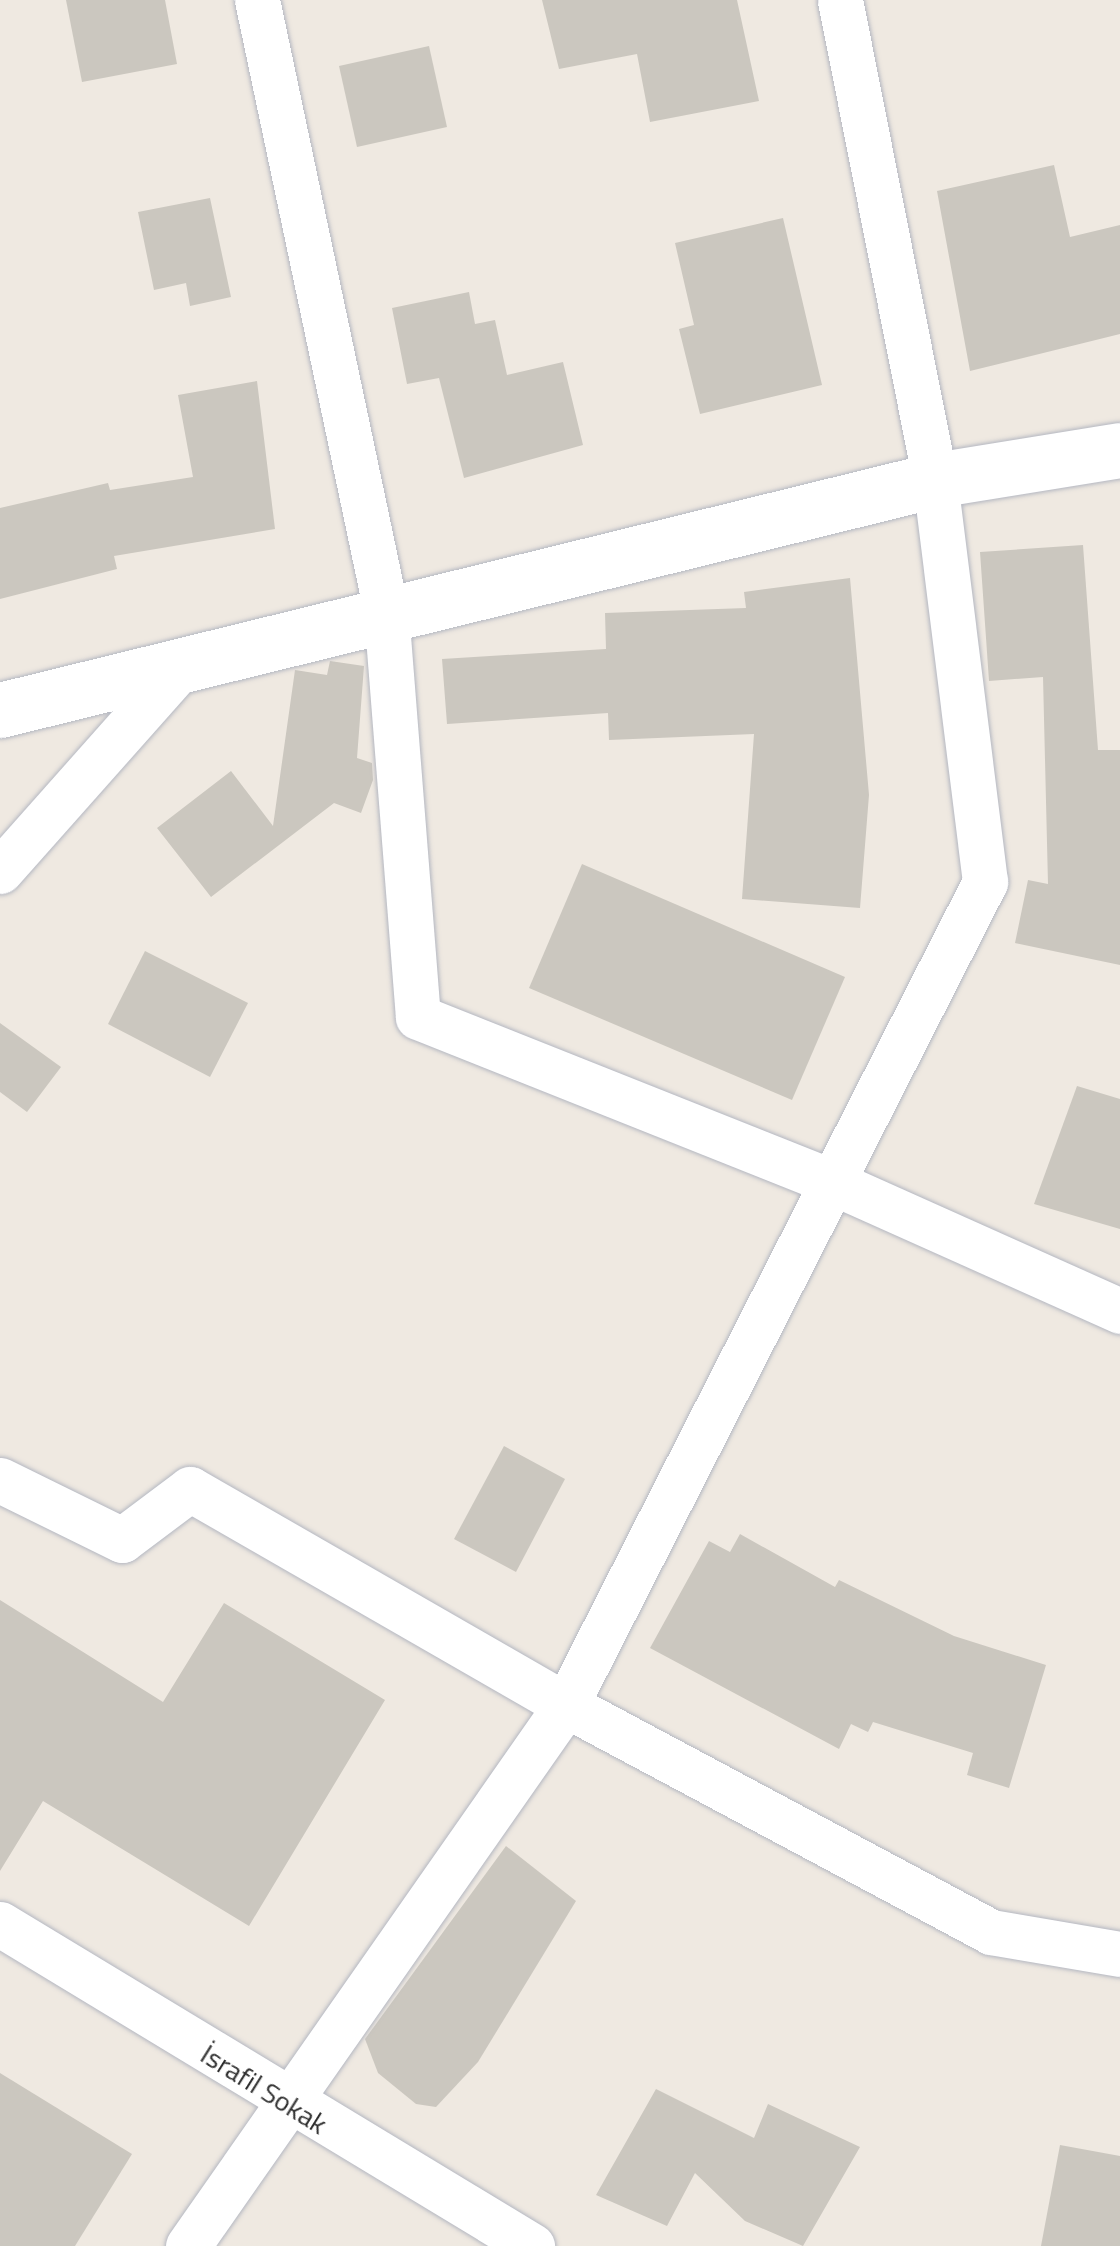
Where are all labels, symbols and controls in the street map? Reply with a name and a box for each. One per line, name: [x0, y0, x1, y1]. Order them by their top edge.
street label: İsrafil Sokak: [195, 2037, 333, 2141]

